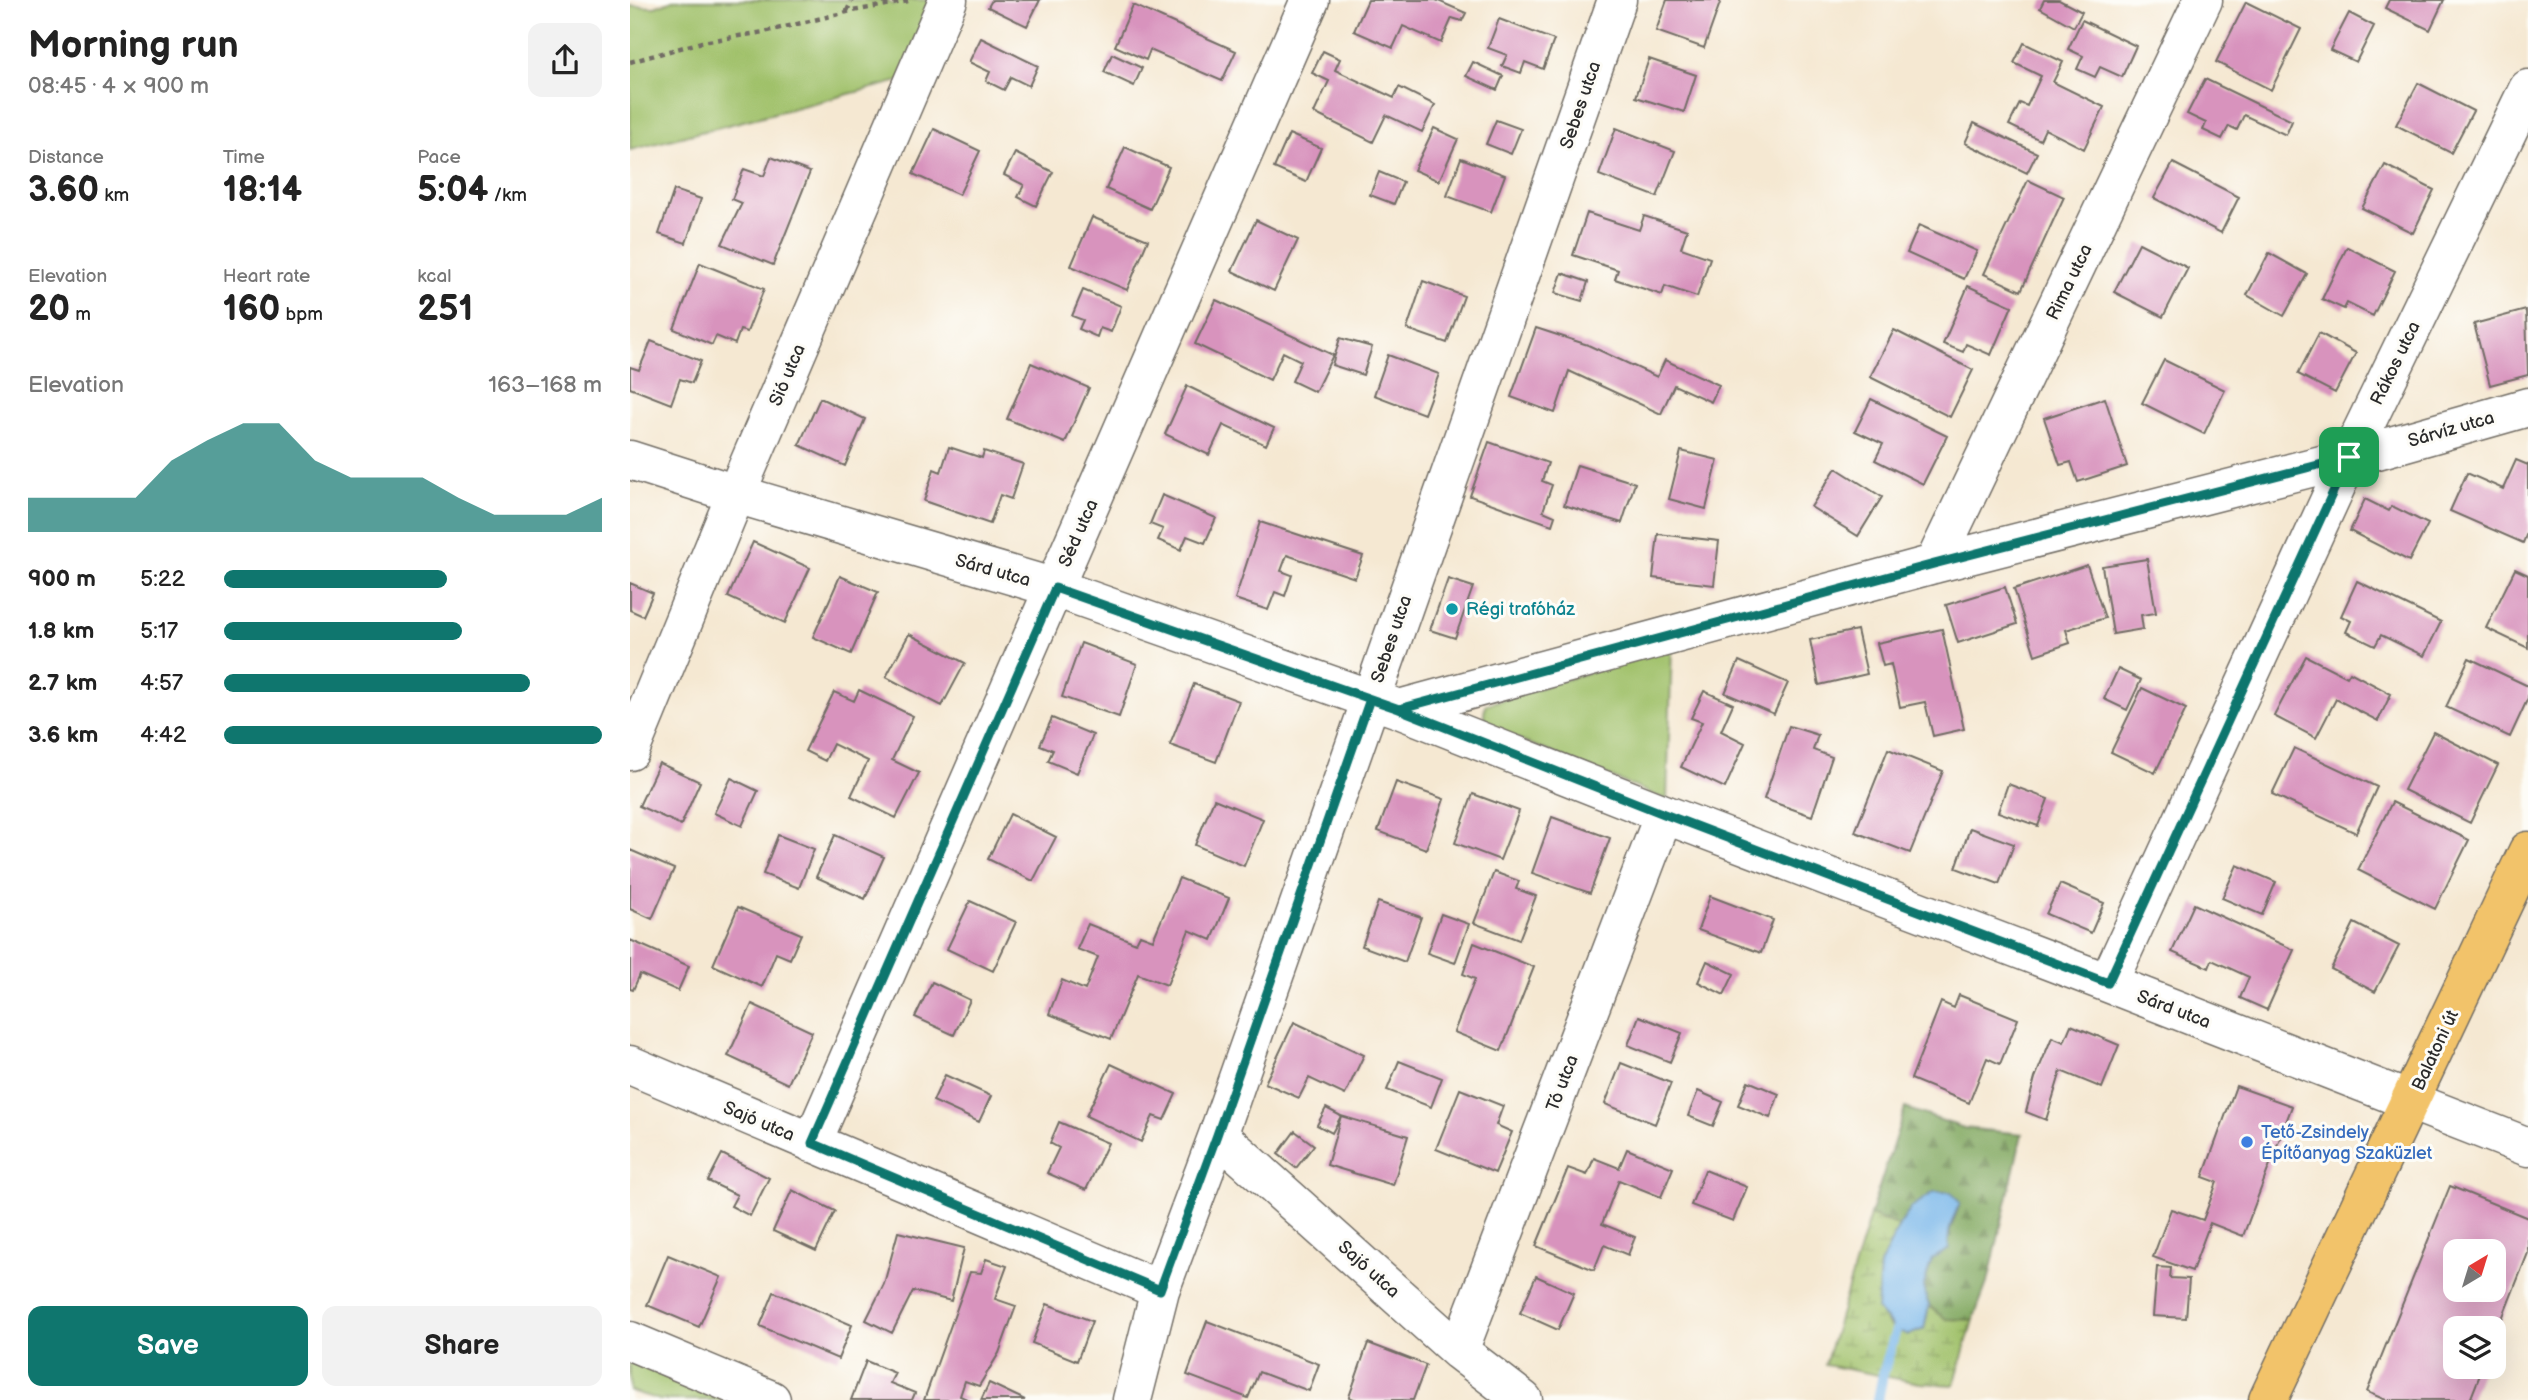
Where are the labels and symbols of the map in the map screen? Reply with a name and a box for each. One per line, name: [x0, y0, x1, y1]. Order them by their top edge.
street label: Sebes utca: [1556, 59, 1605, 152]
street label: Rima utca: [2042, 241, 2097, 324]
street label: Rákos utca: [2366, 318, 2425, 408]
street label: Sió utca: [765, 341, 810, 409]
street label: Sárvíz utca: [2406, 407, 2497, 452]
pin: [2319, 427, 2379, 487]
street label: Séd utca: [1054, 496, 1103, 570]
street label: Sárd utca: [953, 550, 1033, 591]
street label: Sebes utca: [1367, 593, 1416, 686]
place label: Régi trafóház: [1466, 599, 1575, 620]
marker: Régi trafóház: [1444, 601, 1460, 617]
street label: Sárd utca: [2134, 986, 2214, 1033]
street label: Balatoni út: [2408, 1006, 2463, 1094]
street label: Tó utca: [1542, 1052, 1583, 1114]
street label: Sajó utca: [720, 1097, 798, 1146]
place label: Tető-Zsindely Építőanyag Szaküzlet: [2261, 1122, 2433, 1164]
marker: Tető-Zsindely Építőanyag Szaküzlet: [2239, 1134, 2255, 1150]
street label: Sajó utca: [1334, 1236, 1404, 1302]
north arrow: [2443, 1239, 2506, 1302]

